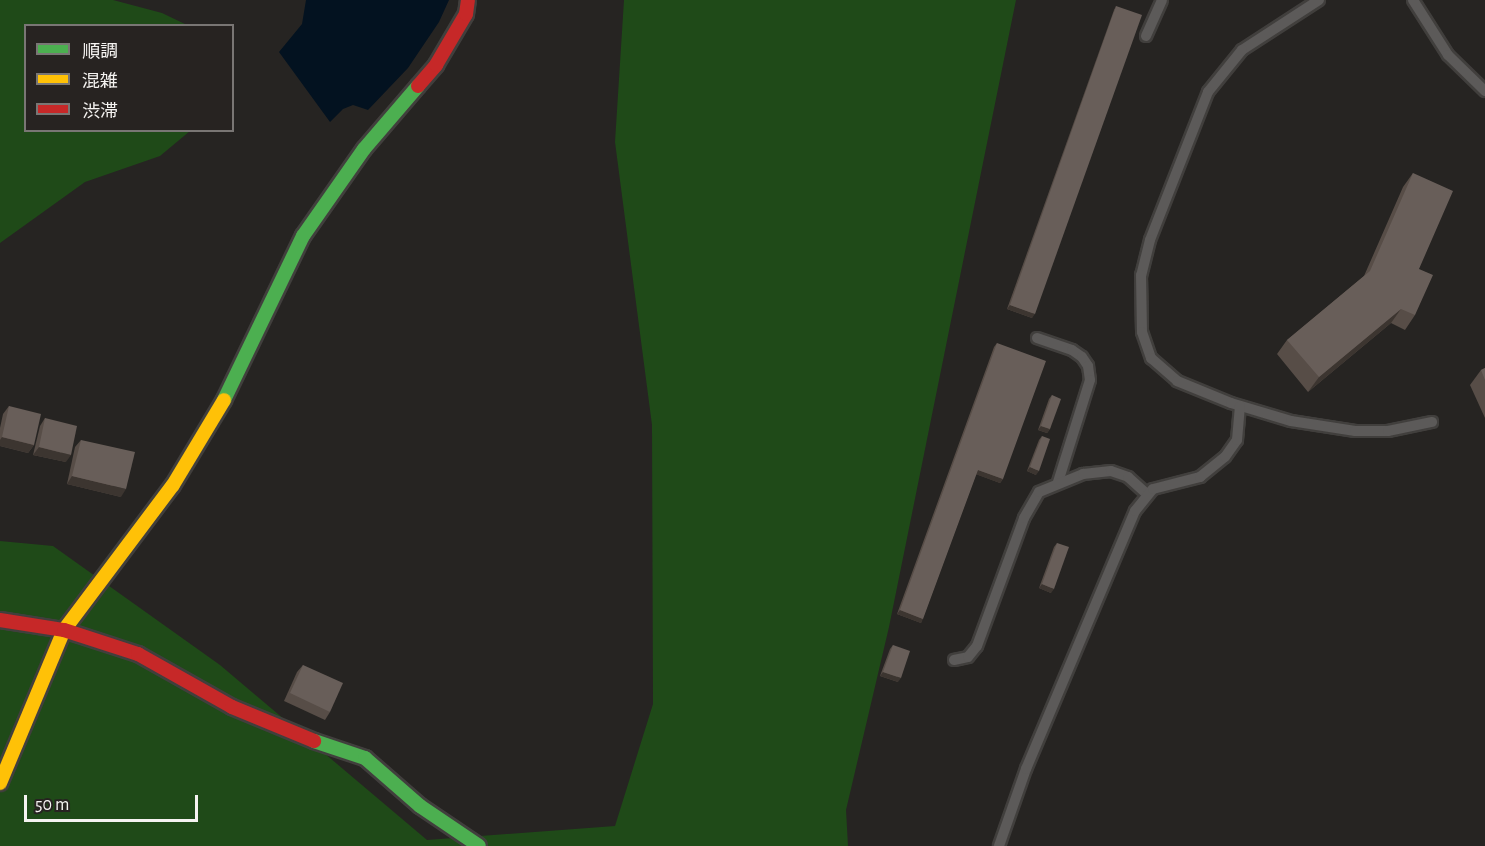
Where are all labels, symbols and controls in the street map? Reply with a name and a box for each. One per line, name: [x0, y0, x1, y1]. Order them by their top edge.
legend: [24, 24, 234, 132]
text: 順調: [82, 43, 118, 61]
text: 混雑: [82, 73, 118, 91]
text: 渋滞: [82, 103, 118, 121]
scale bar: [27, 783, 201, 821]
text: 50 m: [35, 796, 69, 814]

